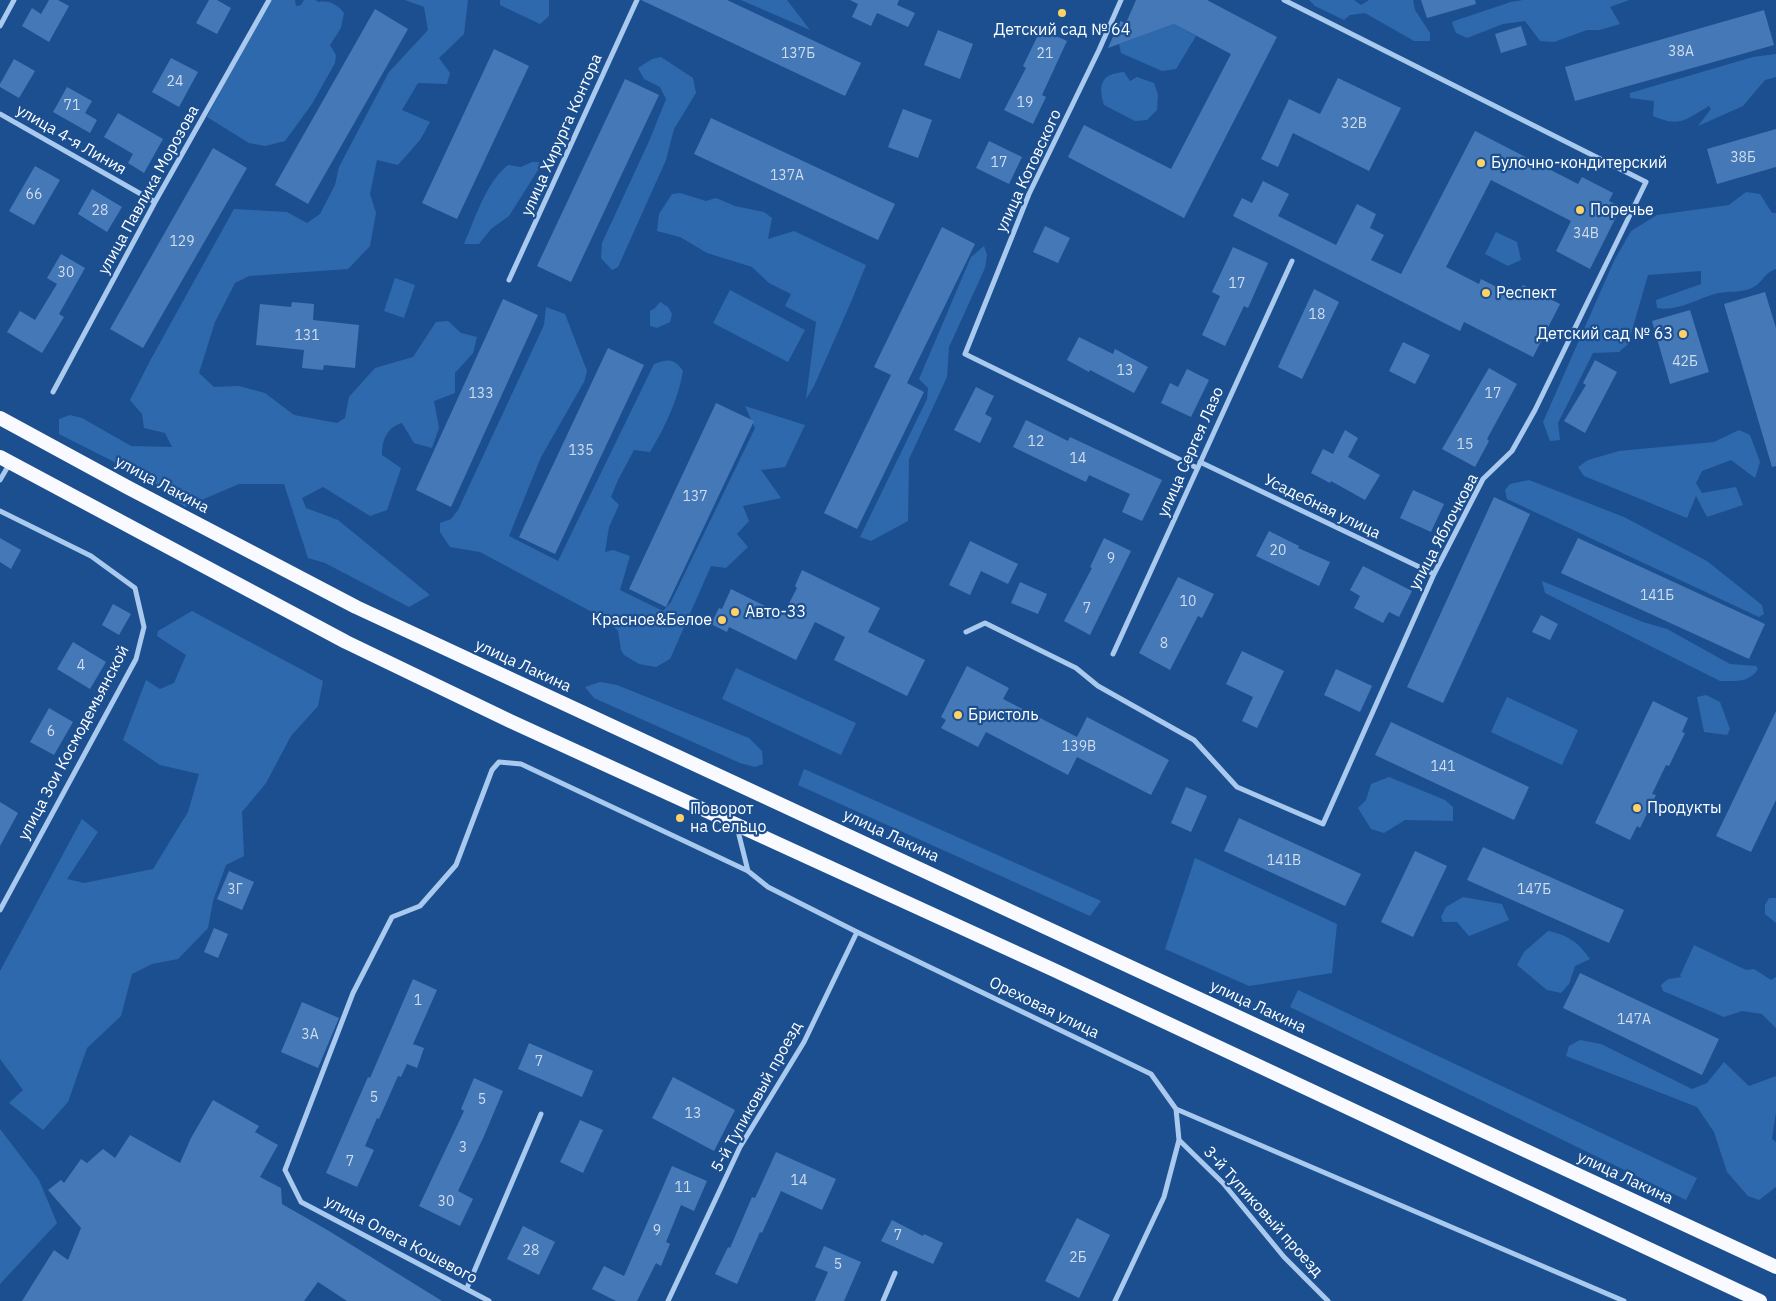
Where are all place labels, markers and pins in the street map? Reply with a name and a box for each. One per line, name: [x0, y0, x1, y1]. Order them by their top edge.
marker: Детский сад № 64: [1056, 7, 1068, 19]
place label: Детский сад № 64: [994, 20, 1130, 40]
place label: Булочно-кондитерский: [1491, 153, 1667, 173]
marker: Булочно-кондитерский: [1475, 157, 1487, 169]
place label: Поречье: [1590, 200, 1654, 220]
marker: Поречье: [1574, 204, 1586, 216]
place label: Респект: [1496, 283, 1557, 303]
marker: Респект: [1480, 287, 1492, 299]
place label: Детский сад № 63: [1536, 324, 1673, 344]
marker: Детский сад № 63: [1677, 328, 1689, 340]
place label: Авто-33: [745, 602, 806, 622]
marker: Авто-33: [729, 606, 741, 618]
place label: Красное&Белое: [592, 610, 712, 630]
marker: Красное&Белое: [716, 614, 728, 626]
place label: Бристоль: [968, 705, 1039, 725]
marker: Бристоль: [952, 709, 964, 721]
place label: Продукты: [1647, 798, 1722, 818]
place label: Поворот на Сельцо: [690, 799, 766, 837]
marker: Продукты: [1631, 802, 1643, 814]
marker: Поворот на Сельцо: [674, 812, 686, 824]

